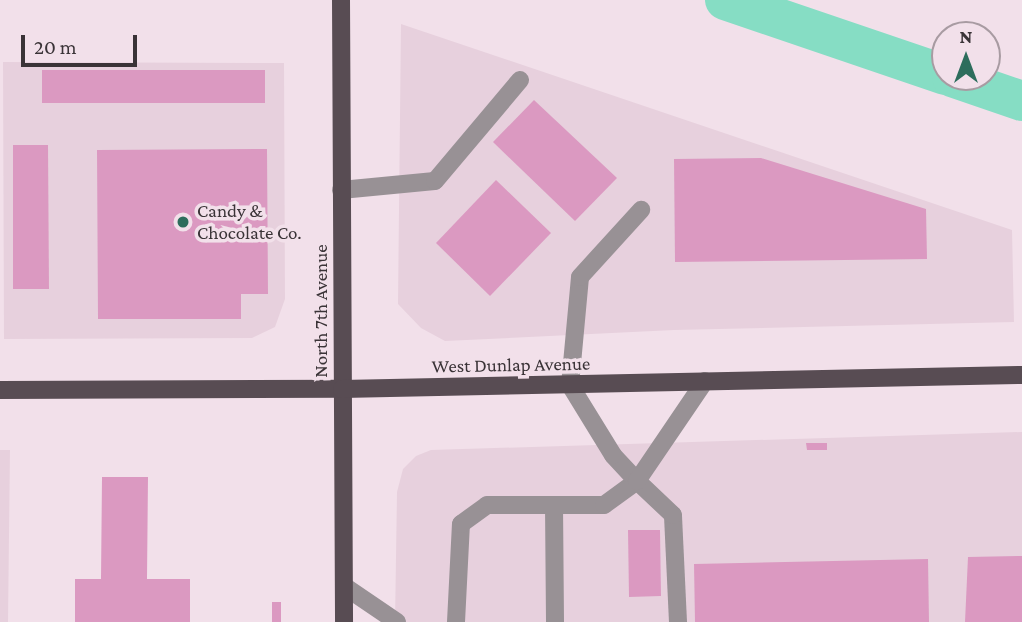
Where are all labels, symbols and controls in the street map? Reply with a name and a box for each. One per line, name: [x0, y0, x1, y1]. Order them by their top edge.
scale bar: [24, 21, 140, 65]
north arrow: [931, 21, 1001, 91]
text: N: [960, 26, 972, 47]
text: 20 m: [34, 35, 77, 59]
place label: Candy & Chocolate Co.: [197, 200, 302, 244]
marker: Candy & Chocolate Co.: [175, 214, 191, 230]
street label: North 7th Avenue: [310, 244, 332, 378]
street label: West Dunlap Avenue: [432, 352, 590, 378]

